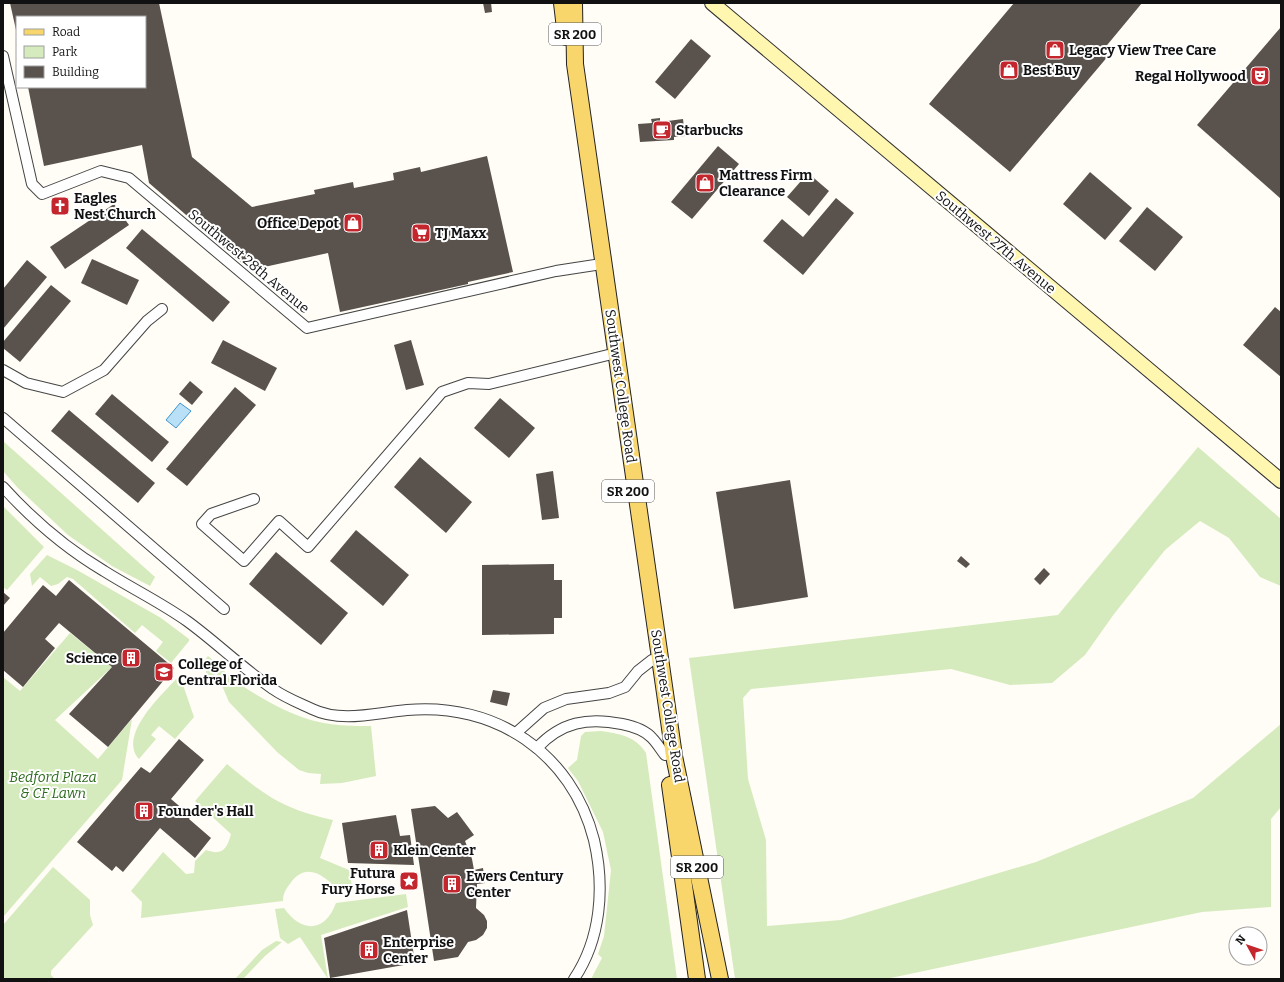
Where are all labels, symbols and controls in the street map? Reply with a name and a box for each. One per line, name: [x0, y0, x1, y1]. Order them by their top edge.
legend: [16, 16, 146, 88]
road number: SR 200: [549, 23, 601, 45]
text: Road: [52, 25, 80, 39]
shop icon: Legacy View Tree Care: [1044, 39, 1066, 61]
place label: Legacy View Tree Care: [1069, 42, 1217, 59]
text: Park: [52, 45, 78, 59]
shop icon: Best Buy: [998, 59, 1020, 81]
place label: Best Buy: [1023, 62, 1080, 79]
text: Building: [52, 65, 99, 79]
theatre icon: Regal Hollywood: [1249, 65, 1271, 87]
place label: Regal Hollywood: [1135, 68, 1247, 85]
cafe icon: Starbucks: [651, 119, 673, 141]
place label: Starbucks: [676, 122, 743, 139]
place label: Mattress Firm Clearance: [719, 167, 813, 200]
shop icon: Mattress Firm Clearance: [694, 172, 716, 194]
street label: Southwest 27th Avenue: [932, 187, 1059, 298]
place label: Eagles Nest Church: [74, 190, 156, 223]
church icon: Eagles Nest Church: [49, 195, 71, 217]
street label: Southwest 28th Avenue: [185, 206, 313, 317]
shop icon: Office Depot: [342, 212, 364, 234]
place label: Office Depot: [257, 215, 339, 232]
supermarket icon: TJ Maxx: [410, 222, 432, 244]
place label: TJ Maxx: [435, 225, 487, 242]
street label: Southwest College Road: [601, 308, 640, 464]
road number: SR 200: [602, 480, 654, 502]
street label: Southwest College Road: [647, 628, 688, 784]
building icon: Science: [120, 647, 142, 669]
place label: Science: [66, 650, 117, 667]
place label: College of Central Florida: [178, 656, 277, 689]
school or university icon: College of Central Florida: [153, 661, 175, 683]
park label: Bedford Plaza & CF Lawn: [9, 769, 97, 802]
building icon: Founder's Hall: [133, 800, 155, 822]
place label: Founder's Hall: [158, 803, 254, 820]
building icon: Klein Center: [368, 839, 390, 861]
place label: Klein Center: [393, 842, 476, 859]
road number: SR 200: [671, 856, 723, 878]
place label: Futura Fury Horse: [321, 865, 395, 898]
place label: Ewers Century Center: [466, 868, 564, 901]
place icon: Futura Fury Horse: [398, 870, 420, 892]
building icon: Ewers Century Center: [441, 873, 463, 895]
north arrow: [1228, 926, 1268, 966]
text: N: [1233, 932, 1249, 947]
place label: Enterprise Center: [383, 934, 454, 967]
building icon: Enterprise Center: [358, 939, 380, 961]

